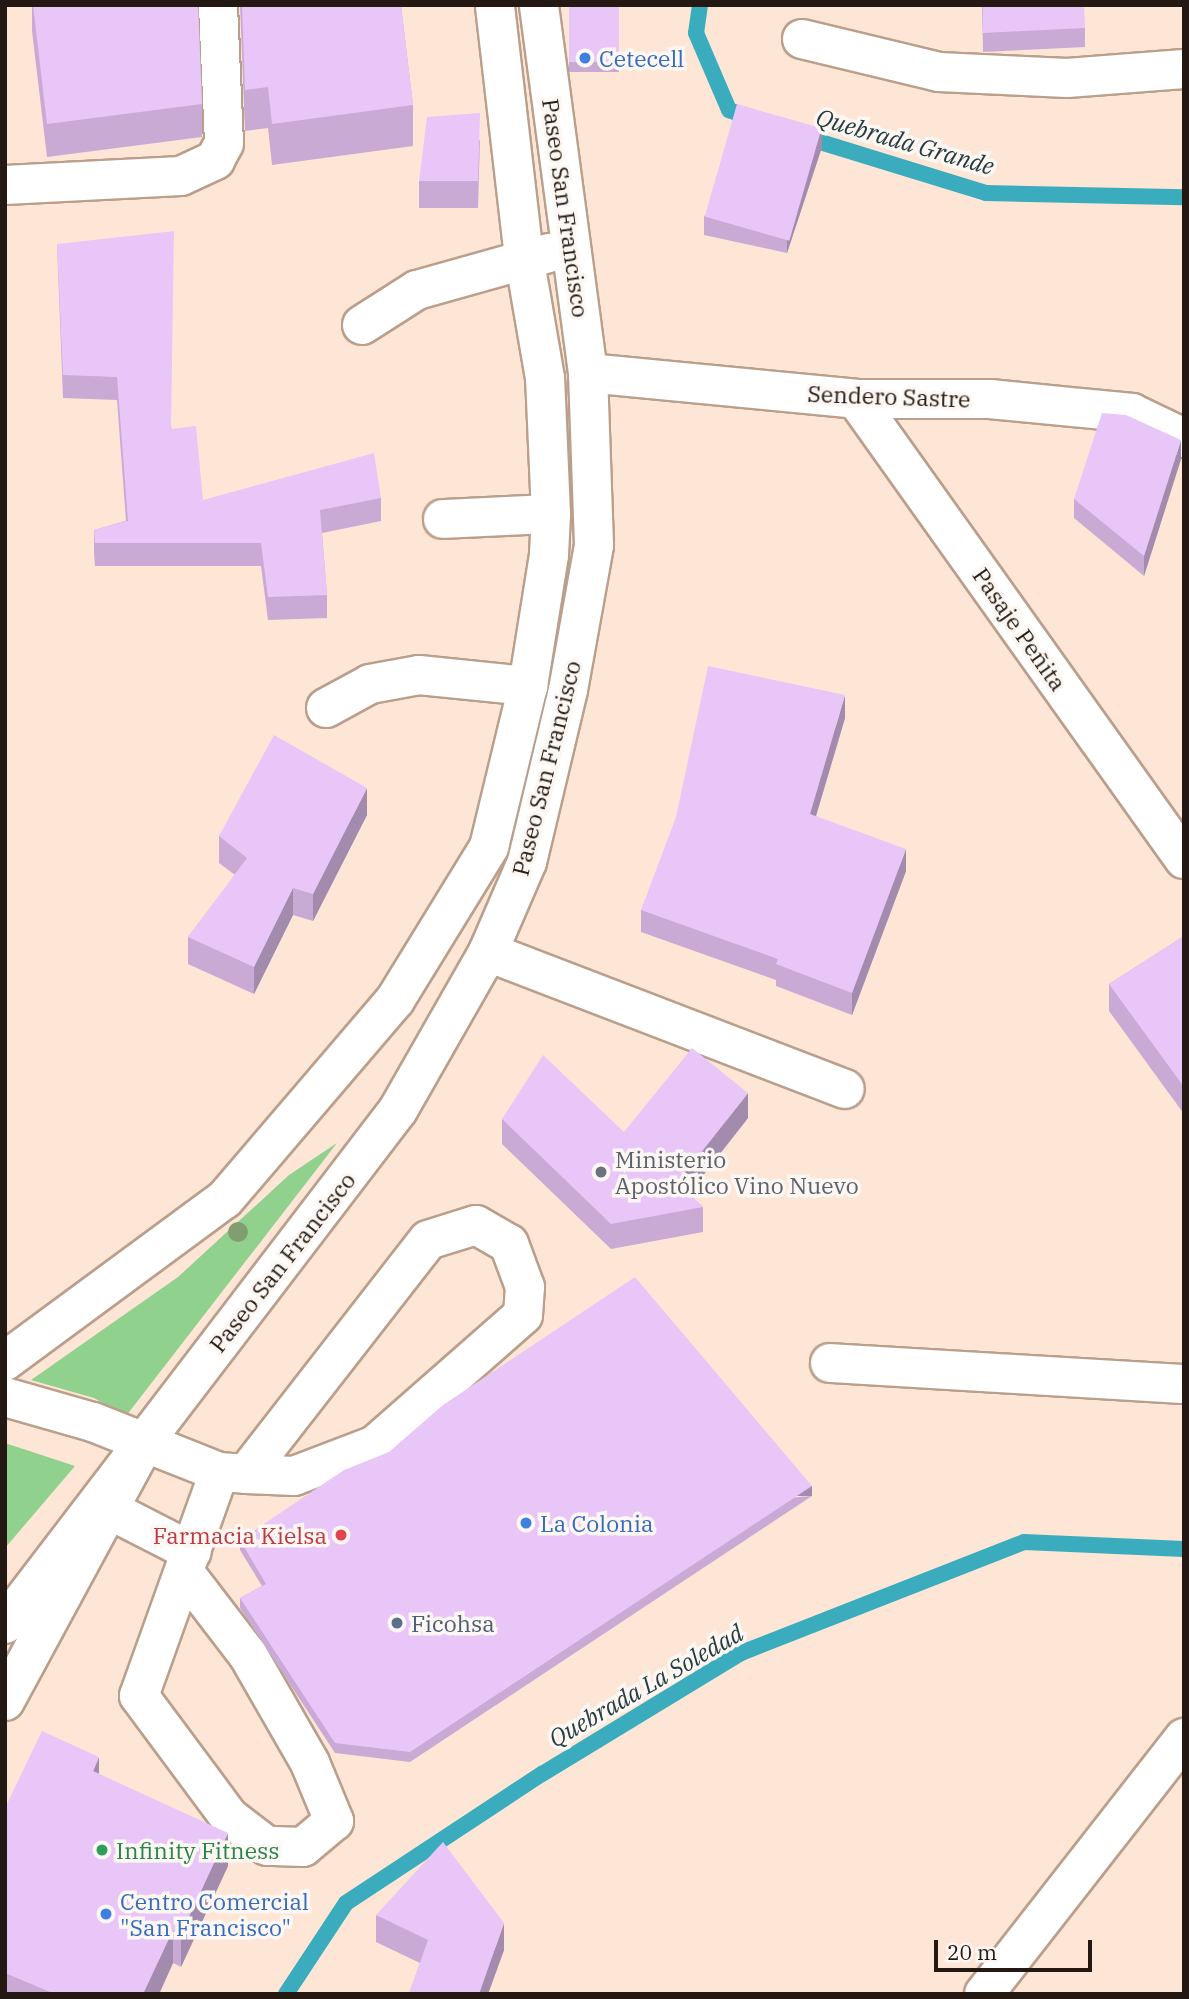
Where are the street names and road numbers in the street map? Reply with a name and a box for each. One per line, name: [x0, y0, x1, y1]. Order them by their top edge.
street label: Paseo San Francisco: [537, 97, 595, 319]
street label: Sendero Sastre: [807, 379, 971, 413]
street label: Pasaje Peñita: [967, 562, 1073, 696]
street label: Paseo San Francisco: [506, 658, 586, 878]
street label: Paseo San Francisco: [203, 1167, 361, 1357]

